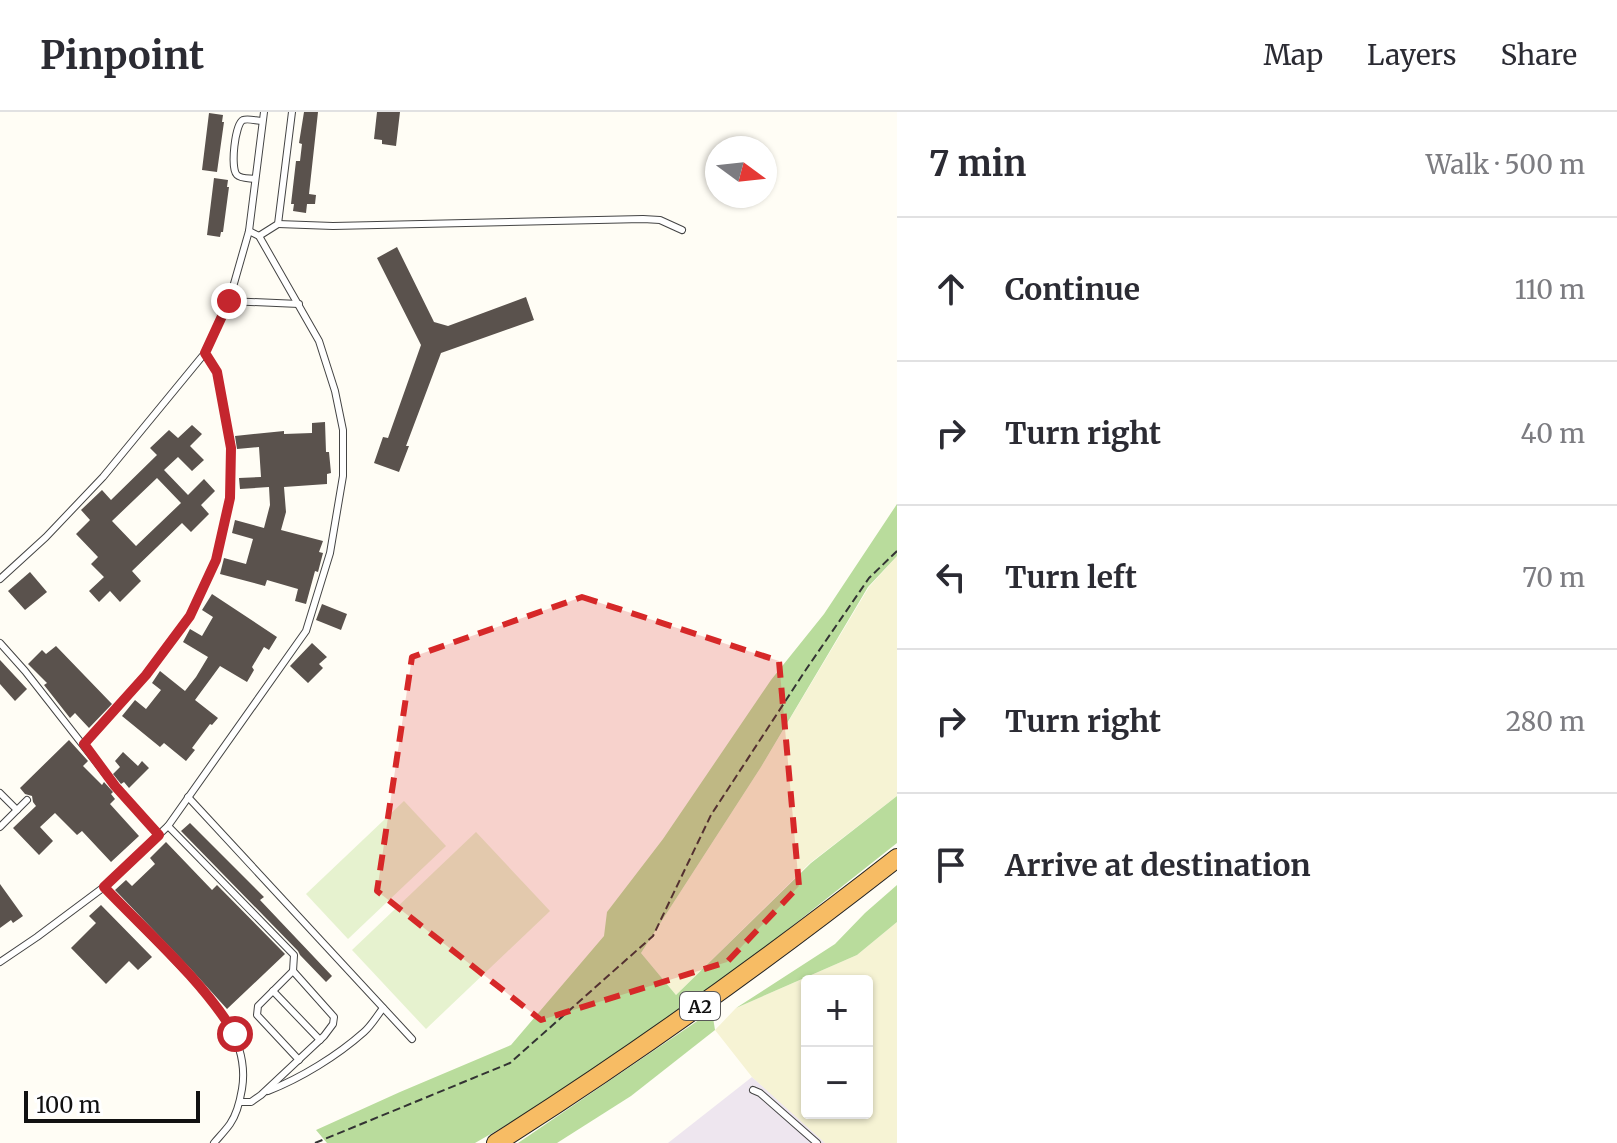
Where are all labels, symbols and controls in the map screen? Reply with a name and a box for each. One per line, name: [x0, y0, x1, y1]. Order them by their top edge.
text: Pinpoint: [40, 32, 204, 79]
text: Map: [1263, 37, 1323, 73]
text: Layers: [1367, 37, 1456, 73]
text: Share: [1500, 37, 1577, 73]
north arrow: [705, 136, 777, 208]
text: 7 min: [929, 143, 1026, 185]
text: Walk · 500 m: [1426, 148, 1585, 181]
icon: ahead: [929, 267, 973, 311]
text: Continue: [1005, 270, 1140, 308]
text: 110 m: [1515, 273, 1585, 306]
route end: [211, 283, 247, 319]
icon: right: [929, 411, 973, 455]
text: Turn right: [1005, 414, 1161, 452]
text: 40 m: [1521, 417, 1585, 450]
icon: left: [929, 555, 973, 599]
text: Turn left: [1005, 558, 1137, 596]
text: 70 m: [1522, 561, 1585, 594]
icon: right: [929, 699, 973, 743]
text: Turn right: [1005, 702, 1161, 740]
text: 280 m: [1506, 705, 1585, 738]
icon: arrive: [929, 843, 973, 887]
text: Arrive at destination: [1005, 846, 1311, 884]
map controls: [801, 975, 873, 1119]
button: +: [801, 975, 873, 1047]
road number: A2: [680, 992, 720, 1020]
route start: [217, 1016, 253, 1052]
button: −: [801, 1047, 873, 1119]
scale bar: [24, 1087, 200, 1123]
text: 100 m: [36, 1091, 101, 1119]

